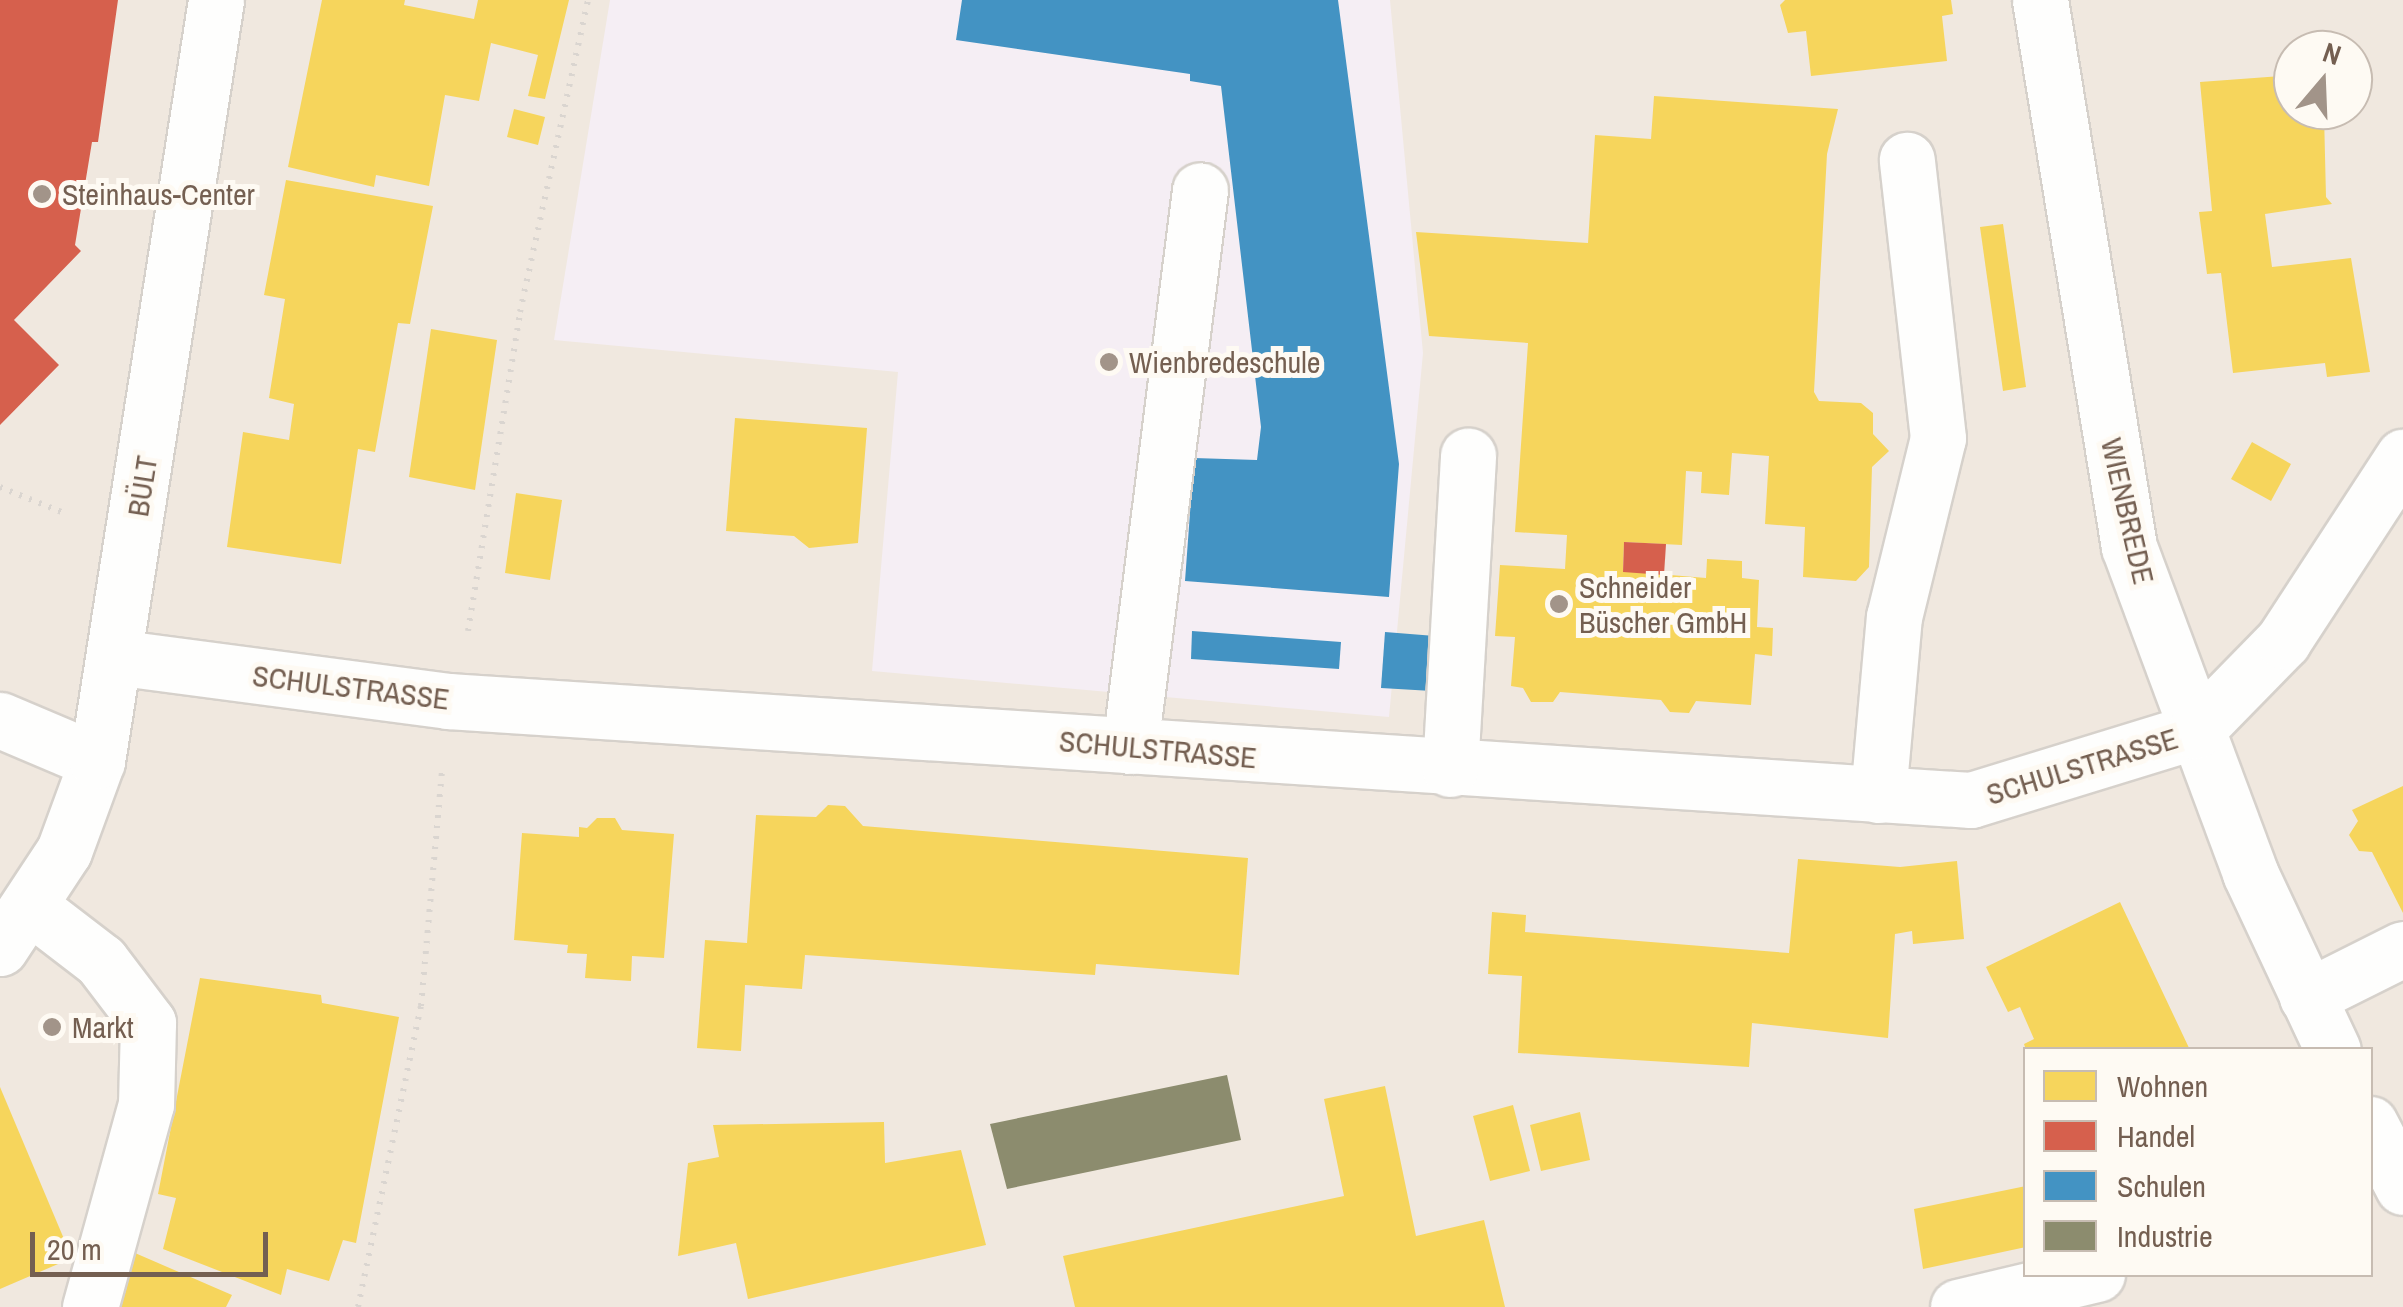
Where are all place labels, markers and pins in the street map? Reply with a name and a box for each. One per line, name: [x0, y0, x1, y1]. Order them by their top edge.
place label: Steinhaus-Center: [62, 176, 255, 212]
marker: Steinhaus-Center: [31, 183, 53, 205]
place label: Wienbredeschule: [1129, 344, 1320, 380]
marker: Wienbredeschule: [1098, 351, 1120, 373]
place label: Schneider Büscher GmbH: [1579, 569, 1747, 640]
marker: Schneider Büscher GmbH: [1548, 593, 1570, 615]
place label: Markt: [72, 1009, 133, 1045]
marker: Markt: [41, 1016, 63, 1038]

